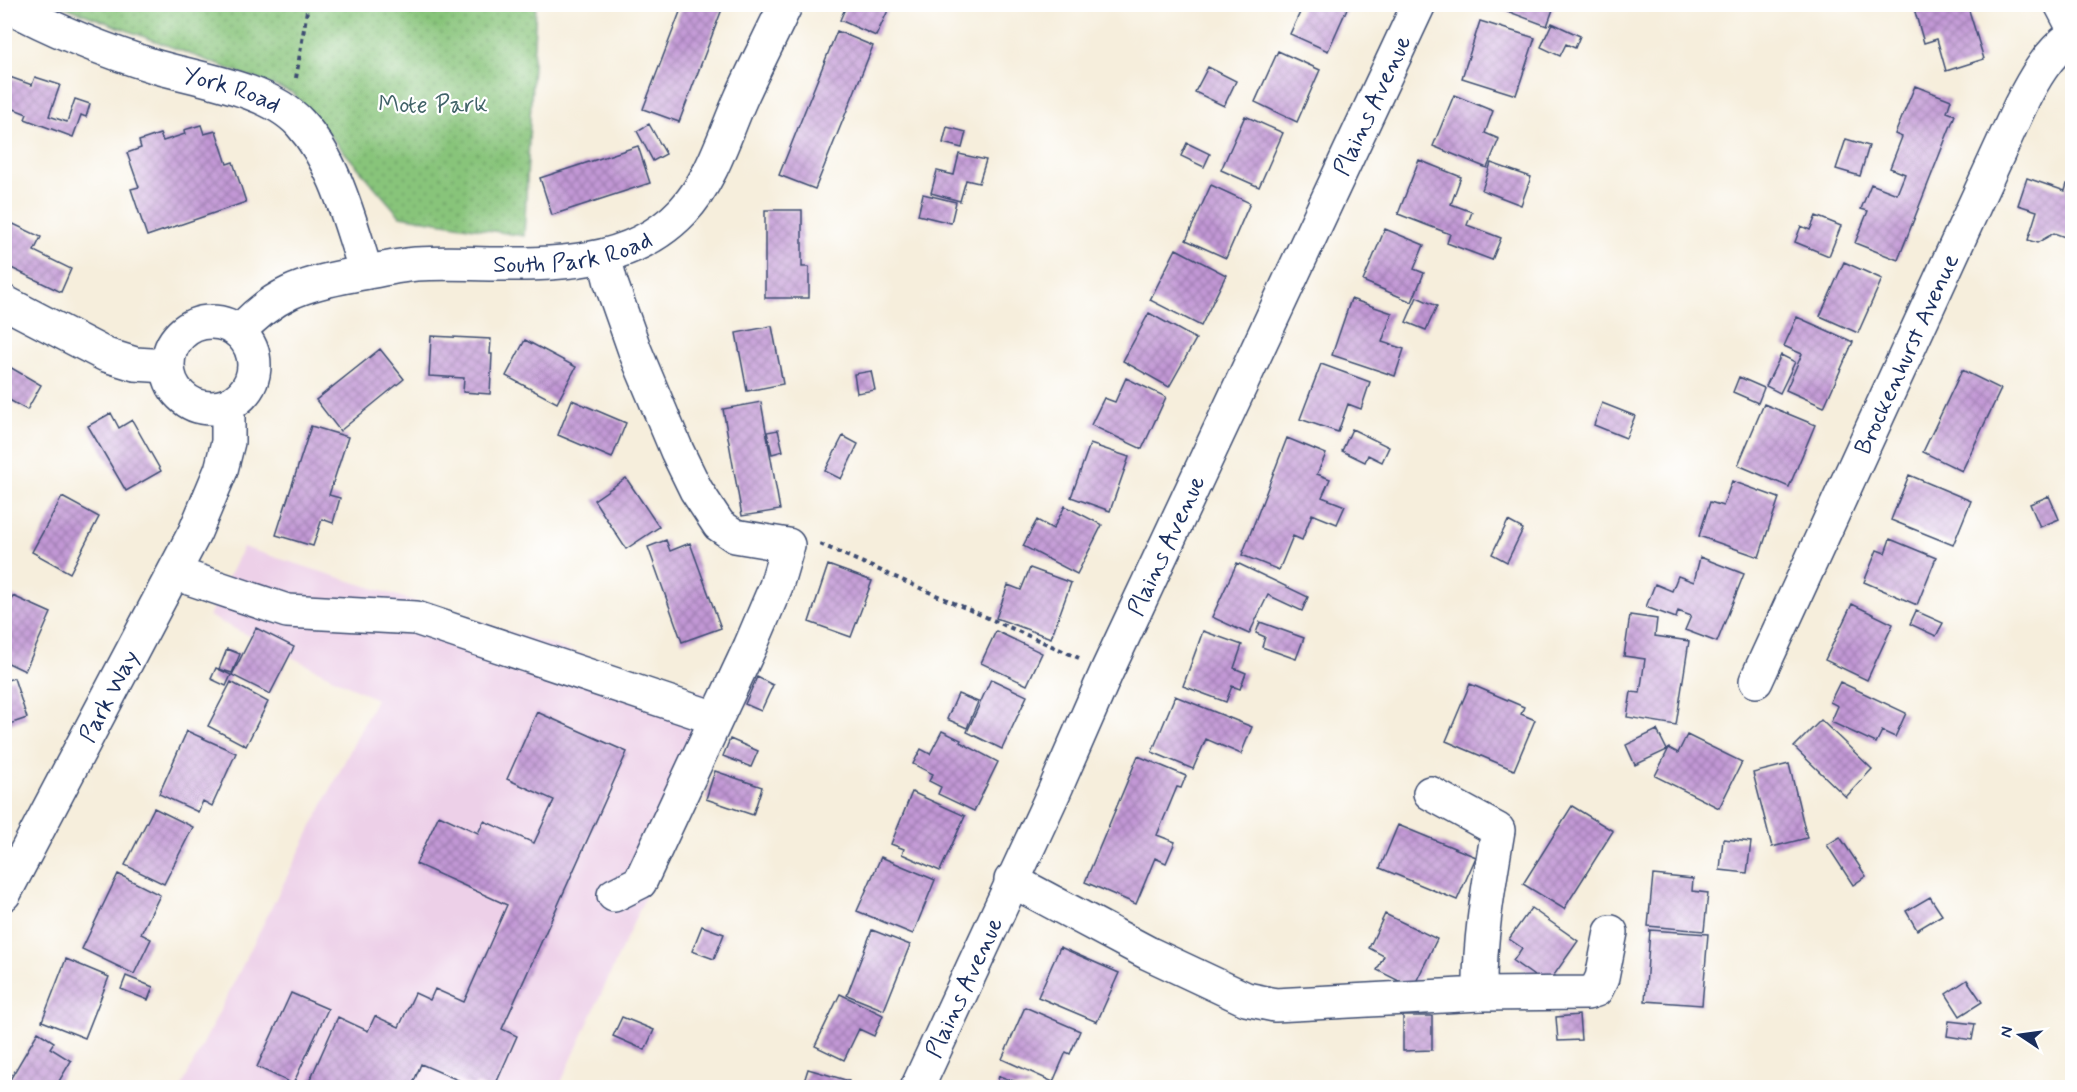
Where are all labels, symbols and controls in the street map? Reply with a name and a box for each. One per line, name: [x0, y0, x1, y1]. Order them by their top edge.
street label: Plains Avenue: [1327, 30, 1419, 181]
street label: York Road: [180, 60, 286, 121]
park label: Mote Park: [378, 90, 488, 121]
street label: South Park Road: [493, 225, 658, 281]
street label: Brockenhurst Avenue: [1848, 249, 1967, 460]
street label: Plains Avenue: [1121, 471, 1213, 621]
street label: Park Way: [73, 645, 147, 748]
street label: Plains Avenue: [919, 913, 1011, 1063]
north arrow: [1990, 1005, 2050, 1065]
text: N: [1995, 1024, 2018, 1040]

